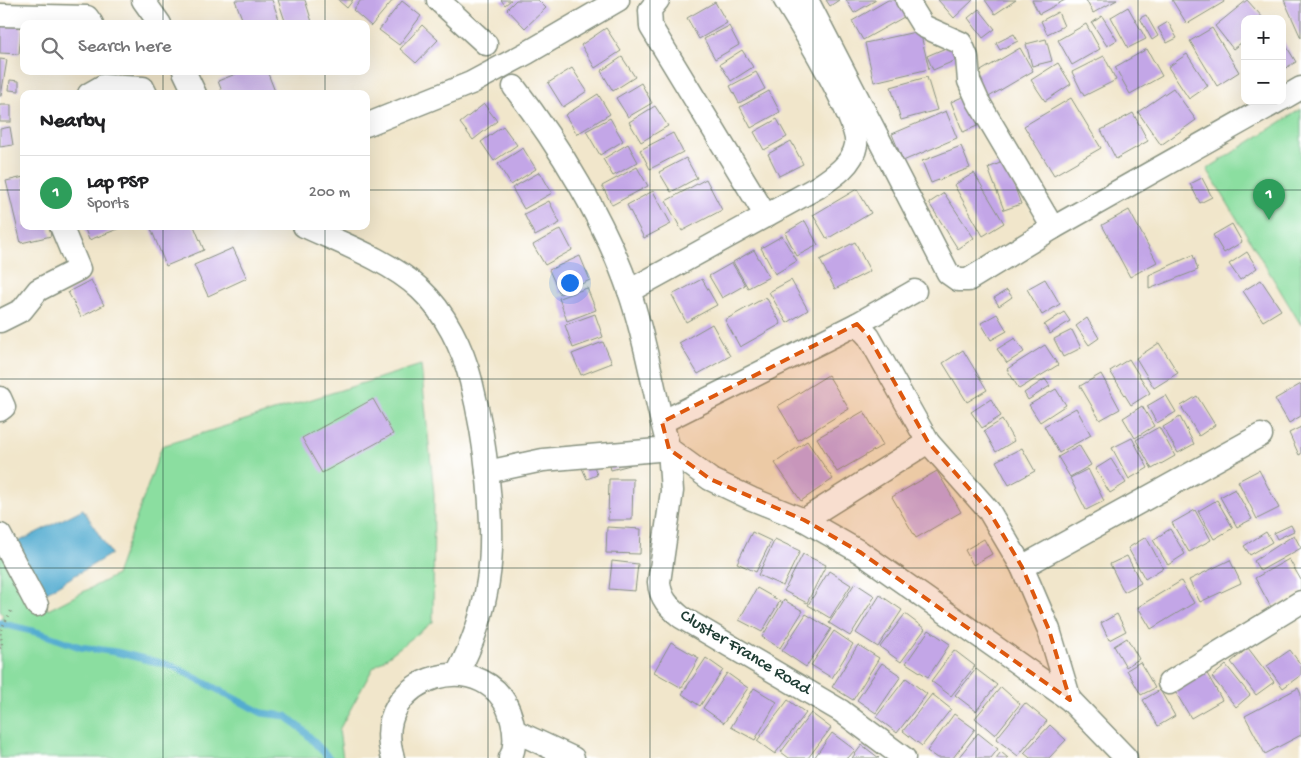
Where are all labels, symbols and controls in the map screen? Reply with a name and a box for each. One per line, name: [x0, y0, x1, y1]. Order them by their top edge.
map controls: [1241, 15, 1286, 105]
button: +: [1241, 15, 1286, 60]
search box: [20, 20, 370, 75]
icon: search: [38, 34, 66, 62]
text: Search here: [78, 36, 172, 59]
button: −: [1241, 60, 1286, 105]
text: Nearby: [40, 110, 105, 135]
text: Lap PSP: [87, 172, 148, 195]
pin: 1: [1253, 179, 1285, 220]
text: 1: [53, 184, 59, 203]
text: 200 m: [309, 184, 350, 203]
text: Sports: [87, 195, 129, 214]
your location: [557, 270, 583, 296]
street label: Cluster France Road: [676, 606, 816, 701]

